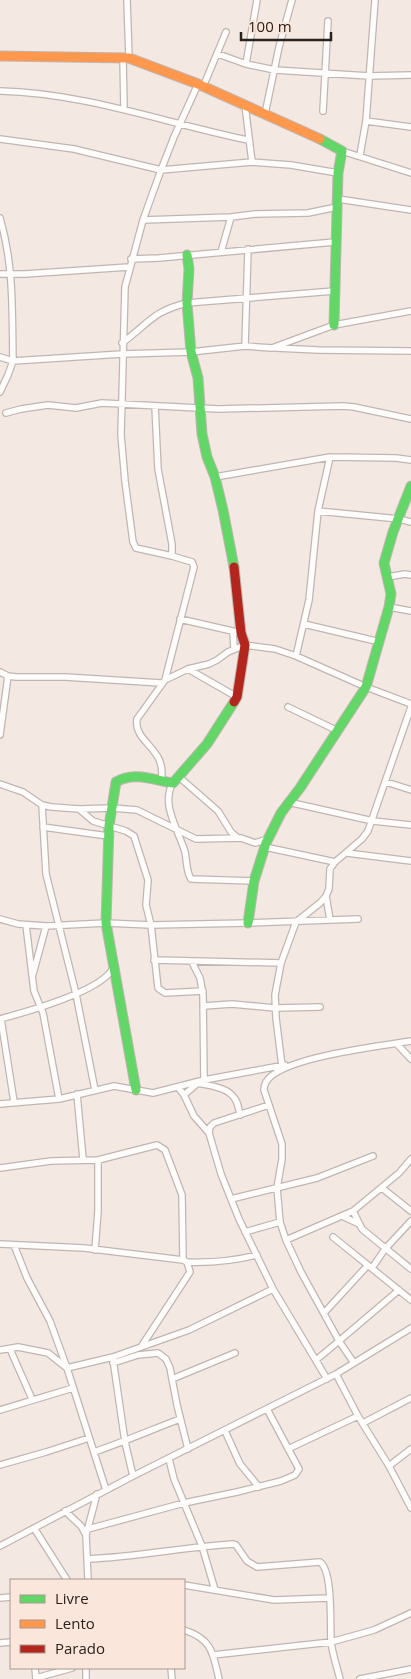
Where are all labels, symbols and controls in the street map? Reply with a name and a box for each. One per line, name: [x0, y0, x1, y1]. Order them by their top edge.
scale bar: [241, 10, 331, 42]
text: 100 m: [248, 16, 292, 36]
legend: [10, 1579, 185, 1669]
text: Livre: [55, 1588, 89, 1608]
text: Lento: [55, 1613, 95, 1633]
text: Parado: [55, 1638, 105, 1658]

